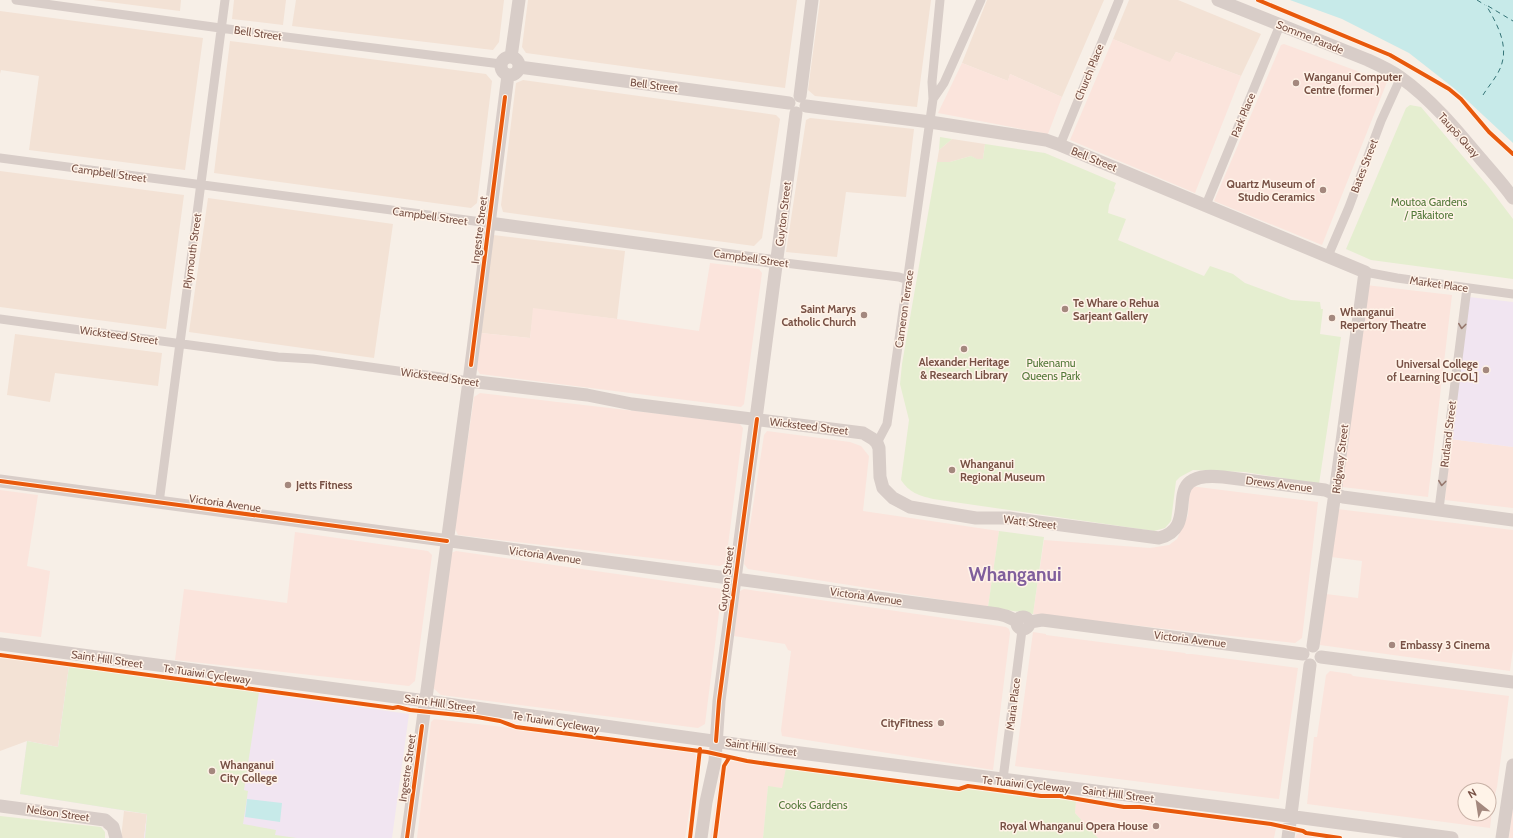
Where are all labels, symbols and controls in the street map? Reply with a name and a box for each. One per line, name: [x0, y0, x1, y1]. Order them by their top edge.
street label: Somme Parade: [1274, 17, 1346, 57]
street label: Bell Street: [233, 23, 283, 43]
street label: Church Place: [1071, 41, 1107, 102]
place label: Wanganui Computer Centre (former ): [1304, 70, 1402, 97]
street label: Bell Street: [629, 75, 679, 95]
marker: Wanganui Computer Centre (former ): [1291, 78, 1301, 88]
street label: Park Place: [1228, 90, 1258, 139]
street label: Taupō Quay: [1435, 110, 1483, 161]
street label: Bates Street: [1347, 137, 1381, 195]
street label: Bell Street: [1069, 143, 1119, 175]
street label: Campbell Street: [71, 161, 148, 185]
place label: Quartz Museum of Studio Ceramics: [1227, 177, 1315, 204]
street label: Guyton Street: [772, 180, 794, 247]
marker: Quartz Museum of Studio Ceramics: [1318, 185, 1328, 195]
street label: Ingestre Street: [468, 195, 490, 265]
park label: Moutoa Gardens / Pākaitore: [1391, 195, 1468, 222]
street label: Campbell Street: [392, 204, 469, 228]
street label: Plymouth Street: [180, 212, 204, 290]
street label: Campbell Street: [713, 246, 790, 270]
street label: Cameron Terrace: [892, 269, 916, 349]
street label: Market Place: [1409, 273, 1469, 295]
place label: Te Whare o Rehua Sarjeant Gallery: [1073, 296, 1159, 323]
place label: Saint Marys Catholic Church: [781, 302, 856, 329]
marker: Te Whare o Rehua Sarjeant Gallery: [1060, 304, 1070, 314]
place label: Whanganui Repertory Theatre: [1340, 305, 1426, 332]
marker: Saint Marys Catholic Church: [859, 310, 869, 320]
marker: Whanganui Repertory Theatre: [1327, 313, 1337, 323]
street label: Wicksteed Street: [79, 323, 159, 347]
one-way arrow: [1458, 323, 1467, 329]
marker: Alexander Heritage & Research Library: [959, 344, 969, 354]
place label: Alexander Heritage & Research Library: [919, 355, 1010, 382]
park label: Pukenamu Queens Park: [1022, 356, 1080, 383]
place label: Universal College of Learning [UCOL]: [1387, 357, 1478, 384]
street label: Wicksteed Street: [400, 365, 480, 389]
marker: Universal College of Learning [UCOL]: [1481, 365, 1491, 375]
street label: Rutland Street: [1437, 400, 1459, 468]
street label: Wicksteed Street: [769, 414, 849, 438]
street label: Ridgway Street: [1329, 423, 1351, 494]
place label: Whanganui Regional Museum: [960, 457, 1045, 484]
marker: Whanganui Regional Museum: [947, 465, 957, 475]
street label: Drews Avenue: [1245, 473, 1313, 495]
place label: Jetts Fitness: [295, 478, 353, 492]
marker: Jetts Fitness: [283, 480, 293, 490]
one-way arrow: [1438, 480, 1447, 486]
street label: Victoria Avenue: [188, 491, 262, 515]
street label: Watt Street: [1003, 512, 1058, 532]
street label: Victoria Avenue: [508, 543, 582, 567]
street label: Guyton Street: [715, 545, 737, 612]
district label: Whanganui: [968, 563, 1062, 586]
street label: Victoria Avenue: [829, 584, 903, 608]
street label: Victoria Avenue: [1153, 628, 1227, 650]
place label: Embassy 3 Cinema: [1400, 638, 1490, 652]
marker: Embassy 3 Cinema: [1387, 640, 1397, 650]
street label: Saint Hill Street: [70, 647, 144, 671]
street label: Te Tuaiwi Cycleway: [162, 661, 252, 687]
street label: Maria Place: [1003, 677, 1023, 731]
street label: Saint Hill Street: [403, 691, 477, 715]
street label: Te Tuaiwi Cycleway: [511, 708, 601, 736]
place label: CityFitness: [881, 716, 933, 730]
marker: CityFitness: [936, 718, 946, 728]
street label: Ingestre Street: [395, 733, 419, 803]
street label: Saint Hill Street: [724, 735, 798, 759]
place label: Whanganui City College: [220, 758, 277, 785]
marker: Whanganui City College: [207, 766, 217, 776]
street label: Te Tuaiwi Cycleway: [981, 772, 1071, 796]
north arrow: [1457, 782, 1497, 822]
street label: Saint Hill Street: [1081, 783, 1155, 805]
text: N: [1465, 785, 1479, 801]
park label: Cooks Gardens: [778, 798, 848, 812]
street label: Nelson Street: [26, 802, 91, 824]
place label: Royal Whanganui Opera House: [1000, 819, 1148, 833]
marker: Royal Whanganui Opera House: [1151, 821, 1161, 831]

